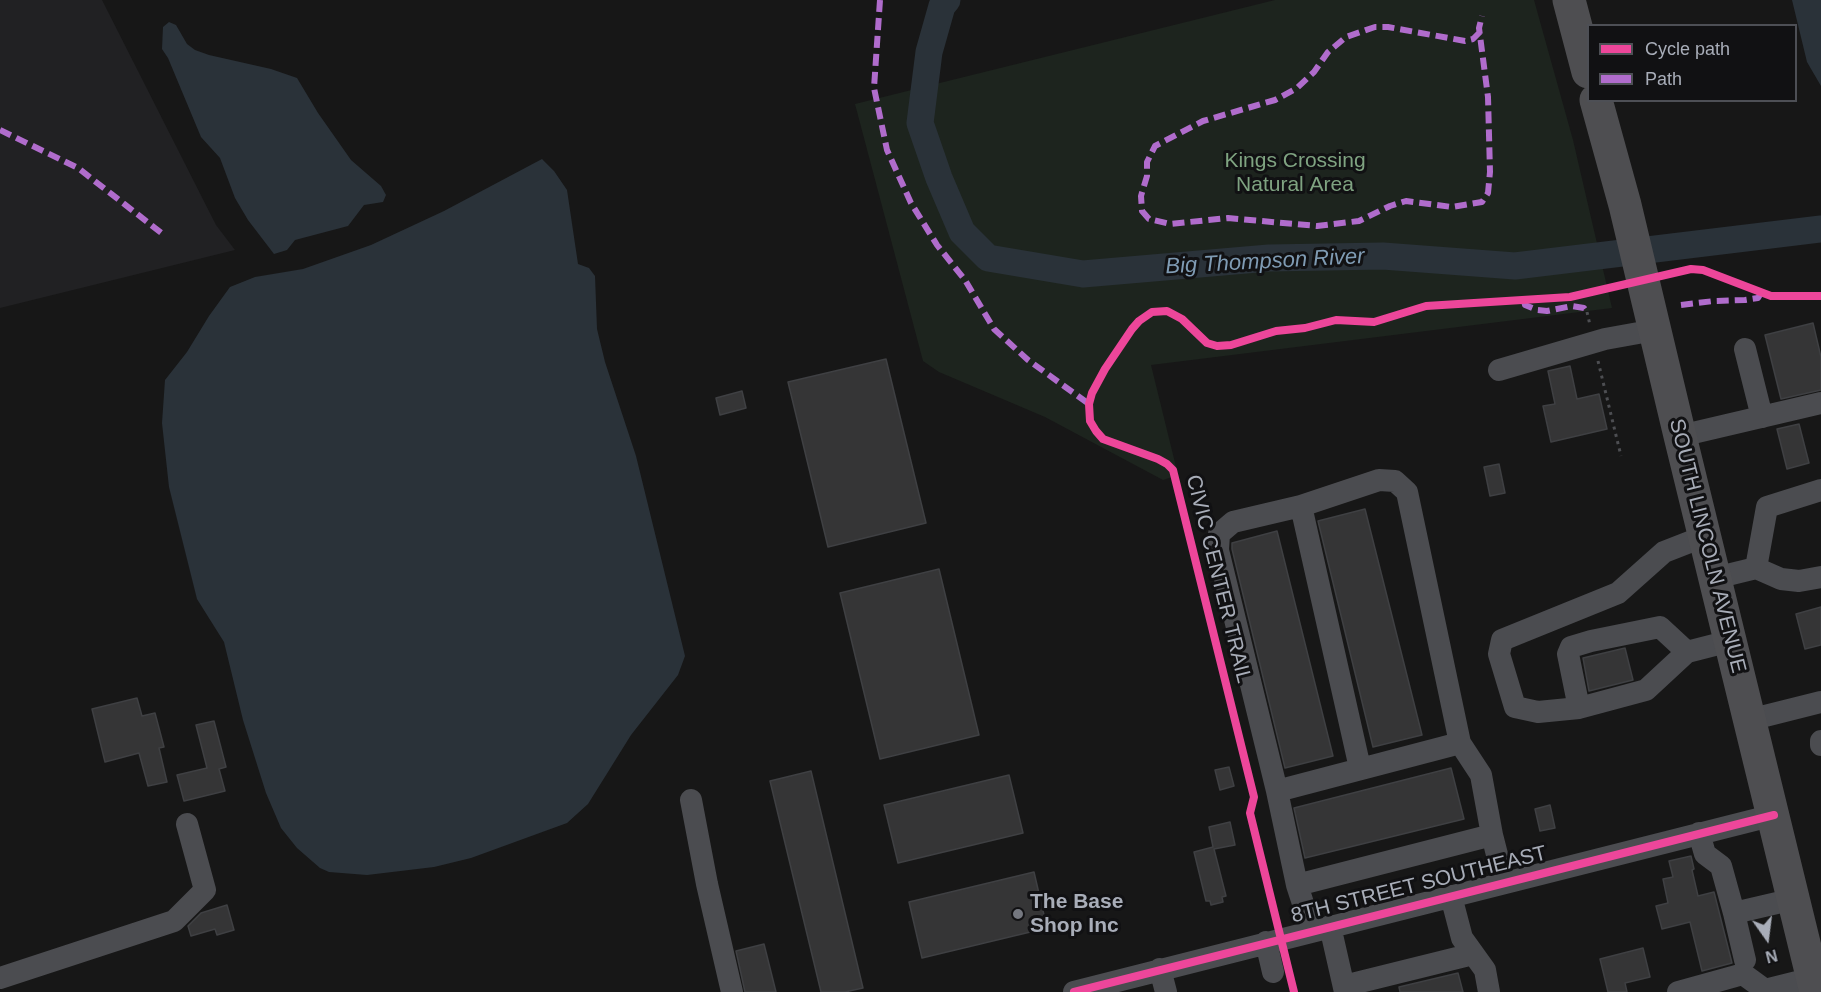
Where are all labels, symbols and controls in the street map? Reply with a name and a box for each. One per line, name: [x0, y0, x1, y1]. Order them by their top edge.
legend: [1587, 24, 1797, 102]
text: Cycle path: [1645, 39, 1730, 59]
text: Path: [1645, 69, 1682, 89]
park label: Kings Crossing Natural Area: [1224, 148, 1366, 198]
water label: Big Thompson River: [1165, 244, 1365, 280]
street label: SOUTH LINCOLN AVENUE: [1663, 416, 1751, 676]
street label: CIVIC CENTER TRAIL: [1180, 472, 1256, 686]
street label: 8TH STREET SOUTHEAST: [1289, 841, 1549, 929]
place label: The Base Shop Inc: [1030, 889, 1123, 939]
marker: The Base Shop Inc: [1011, 907, 1025, 921]
north arrow: [1737, 908, 1797, 968]
text: N: [1764, 946, 1779, 966]

